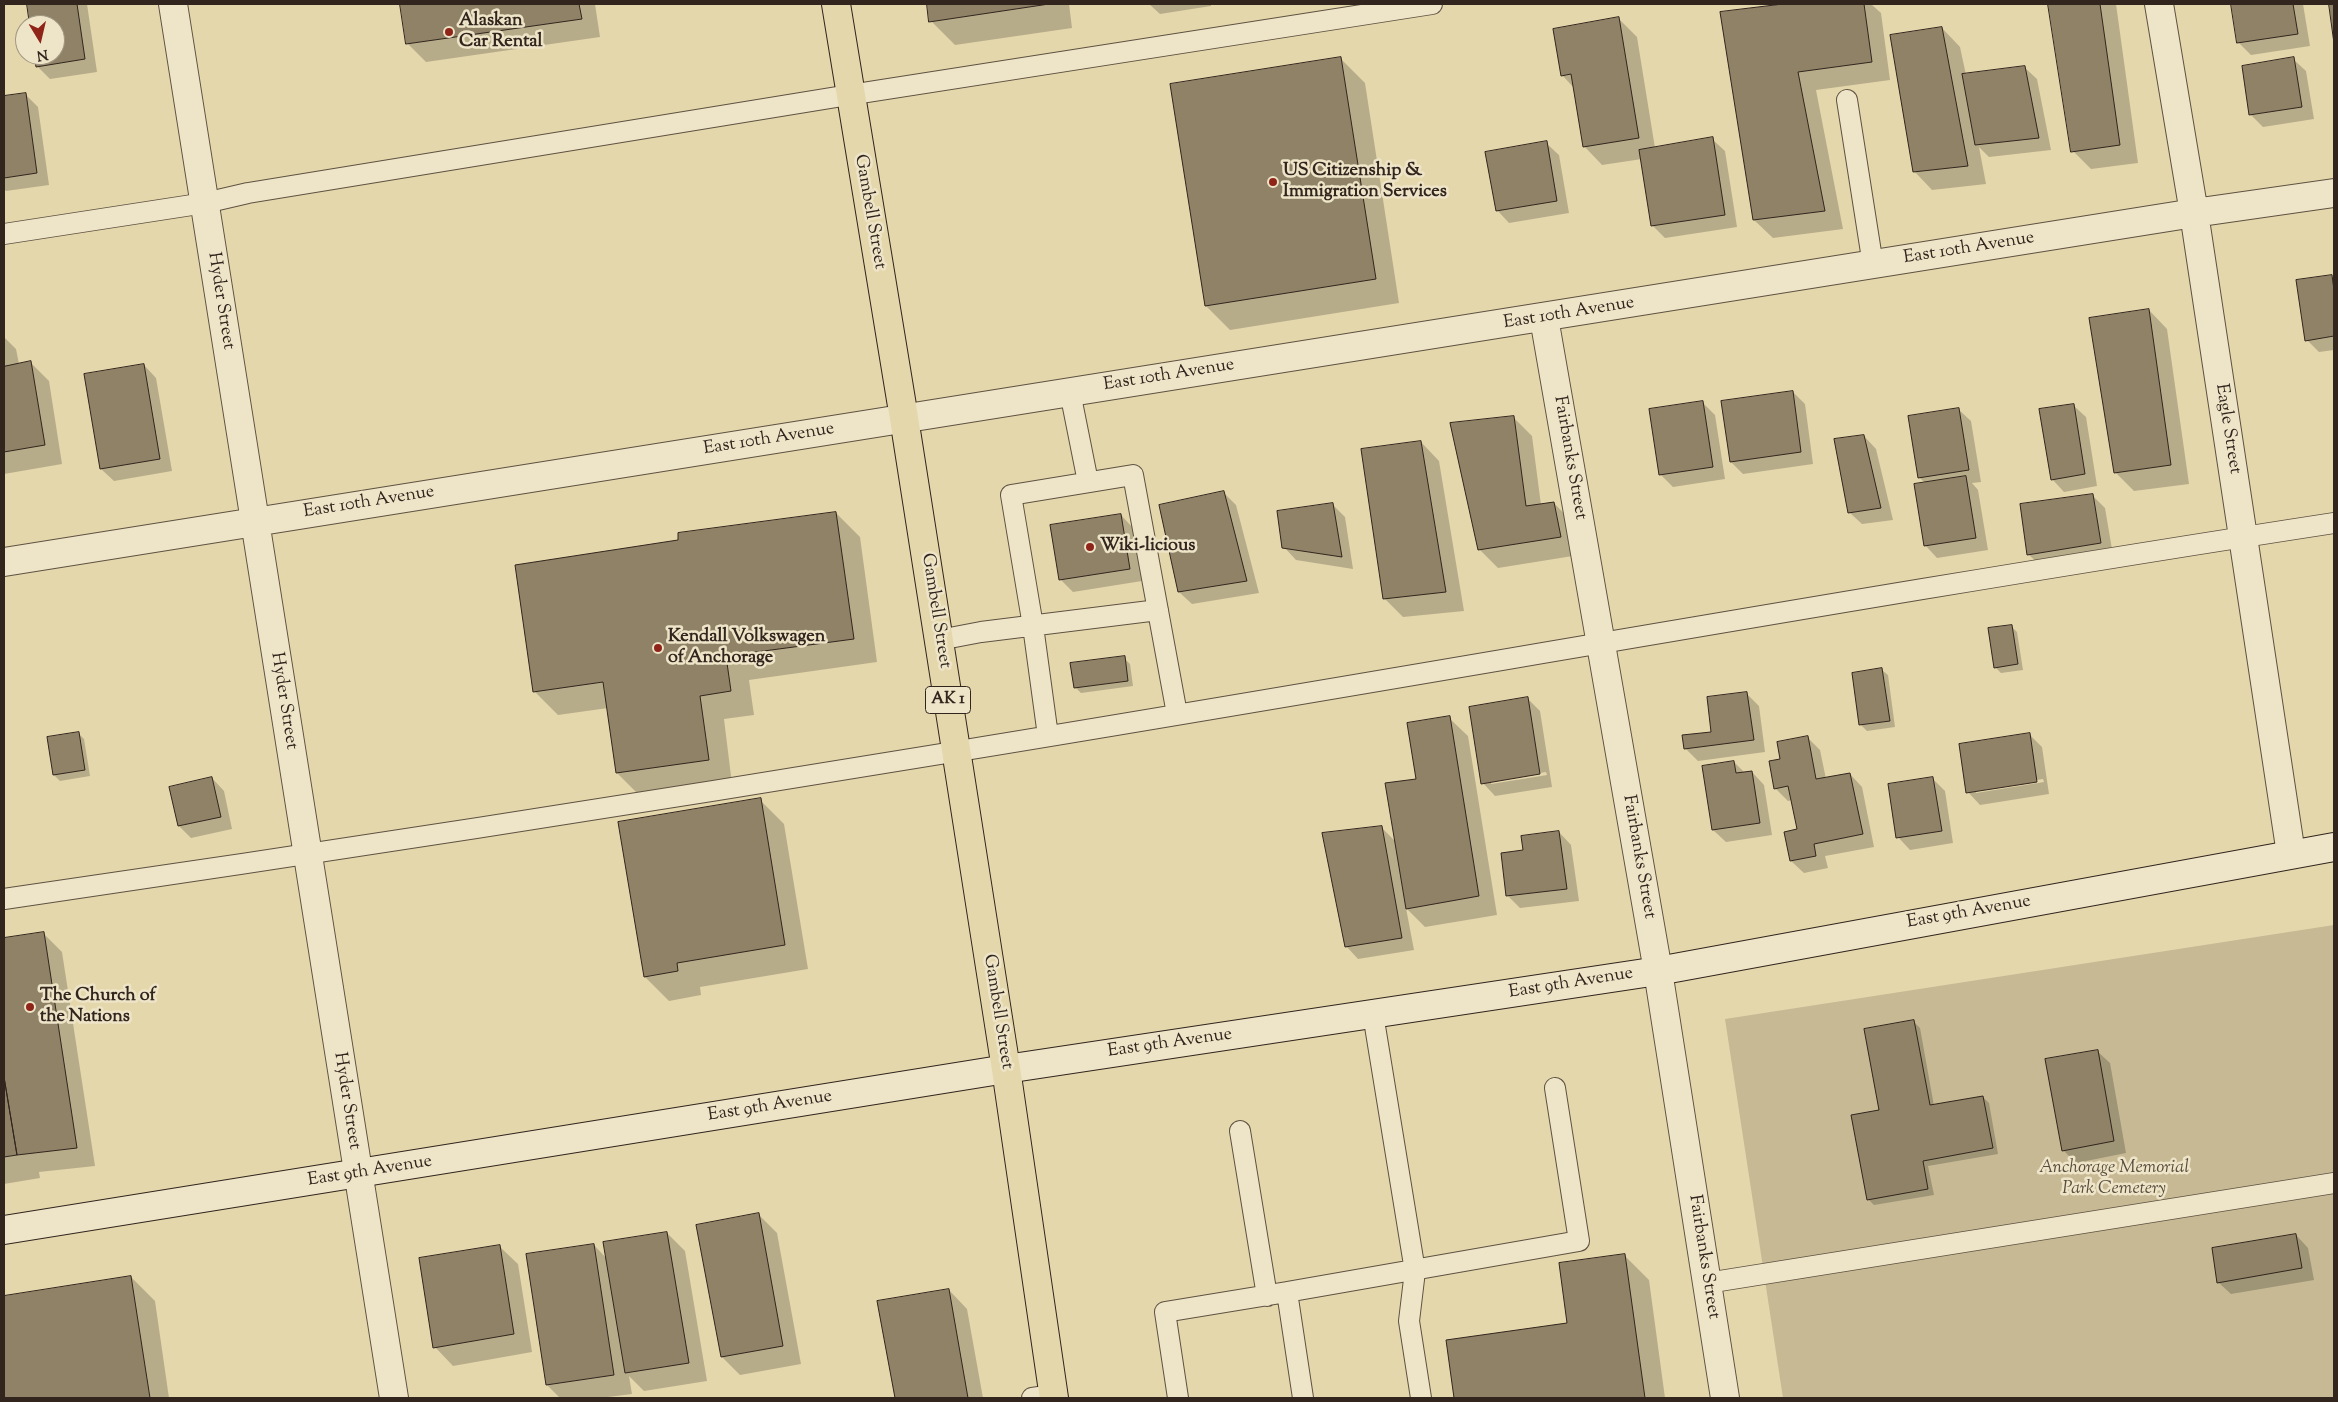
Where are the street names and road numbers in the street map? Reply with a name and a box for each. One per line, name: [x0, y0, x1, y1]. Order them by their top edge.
street label: Gambell Street: [848, 153, 890, 271]
street label: East 10th Avenue: [1902, 228, 2036, 270]
street label: Hyder Street: [202, 251, 238, 351]
street label: East 10th Avenue: [1502, 293, 1636, 335]
street label: East 10th Avenue: [1102, 355, 1236, 397]
street label: Eagle Street: [2209, 382, 2245, 476]
street label: Fairbanks Street: [1547, 394, 1591, 522]
street label: East 10th Avenue: [702, 419, 836, 461]
street label: East 10th Avenue: [302, 482, 436, 524]
street label: Gambell Street: [915, 552, 955, 670]
street label: Hyder Street: [265, 651, 301, 751]
road number: AK 1: [926, 686, 970, 714]
street label: Fairbanks Street: [1616, 793, 1660, 921]
street label: East 9th Avenue: [1905, 891, 2033, 935]
street label: Gambell Street: [977, 953, 1017, 1071]
street label: East 9th Avenue: [1507, 964, 1635, 1004]
street label: East 9th Avenue: [1106, 1025, 1234, 1063]
street label: Hyder Street: [328, 1051, 364, 1151]
street label: East 9th Avenue: [706, 1087, 834, 1127]
street label: East 9th Avenue: [306, 1152, 434, 1192]
street label: Fairbanks Street: [1683, 1193, 1723, 1321]

